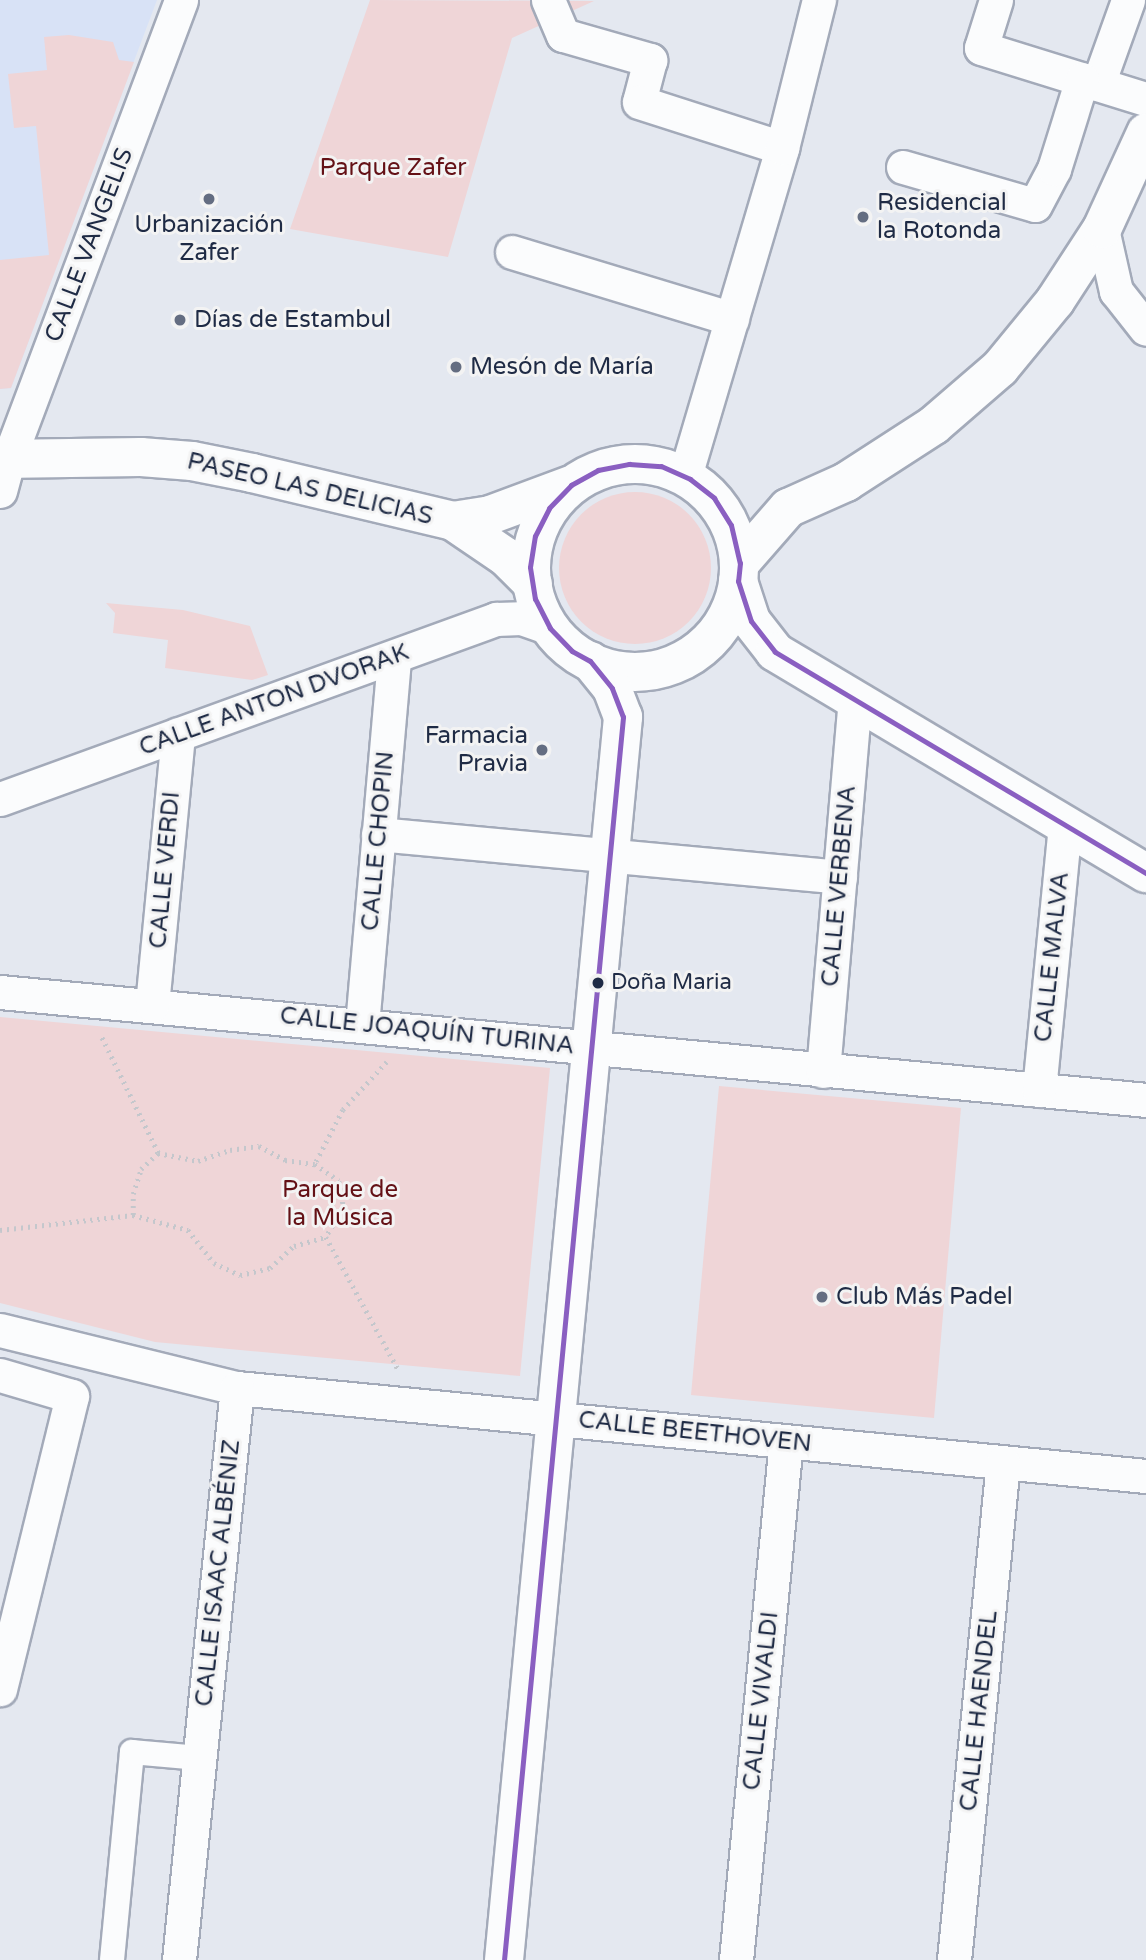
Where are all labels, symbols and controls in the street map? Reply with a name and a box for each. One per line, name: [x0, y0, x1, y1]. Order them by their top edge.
street label: CALLE VANGELIS: [39, 144, 139, 346]
park label: Parque Zafer: [319, 154, 467, 182]
place label: Residencial la Rotonda: [877, 189, 1007, 245]
marker: Urbanización Zafer: [201, 191, 217, 207]
marker: Residencial la Rotonda: [855, 209, 871, 225]
place label: Urbanización Zafer: [134, 211, 284, 267]
place label: Días de Estambul: [194, 306, 391, 334]
marker: Días de Estambul: [172, 312, 188, 328]
place label: Mesón de María: [470, 353, 654, 381]
marker: Mesón de María: [448, 359, 464, 375]
street label: PASEO LAS DELICIAS: [184, 447, 436, 531]
street label: CALLE ANTON DVORAK: [135, 638, 413, 762]
place label: Farmacia Pravia: [425, 722, 528, 778]
marker: Farmacia Pravia: [534, 742, 550, 758]
street label: CALLE CHOPIN: [356, 750, 400, 932]
street label: CALLE VERBENA: [816, 784, 862, 988]
street label: CALLE VERDI: [144, 790, 186, 950]
street label: CALLE MALVA: [1029, 870, 1075, 1044]
place label: Doña Maria: [611, 970, 732, 996]
marker: Doña Maria: [591, 976, 605, 990]
street label: CALLE JOAQUÍN TURINA: [279, 1001, 575, 1061]
park label: Parque de la Música: [282, 1176, 398, 1232]
place label: Club Más Padel: [836, 1283, 1013, 1311]
marker: Club Más Padel: [814, 1289, 830, 1305]
street label: CALLE BEETHOVEN: [577, 1405, 813, 1459]
street label: CALLE ISAAC ALBÉNIZ: [190, 1438, 246, 1708]
street label: CALLE HAENDEL: [954, 1609, 1004, 1813]
street label: CALLE VIVALDI: [737, 1610, 785, 1792]

